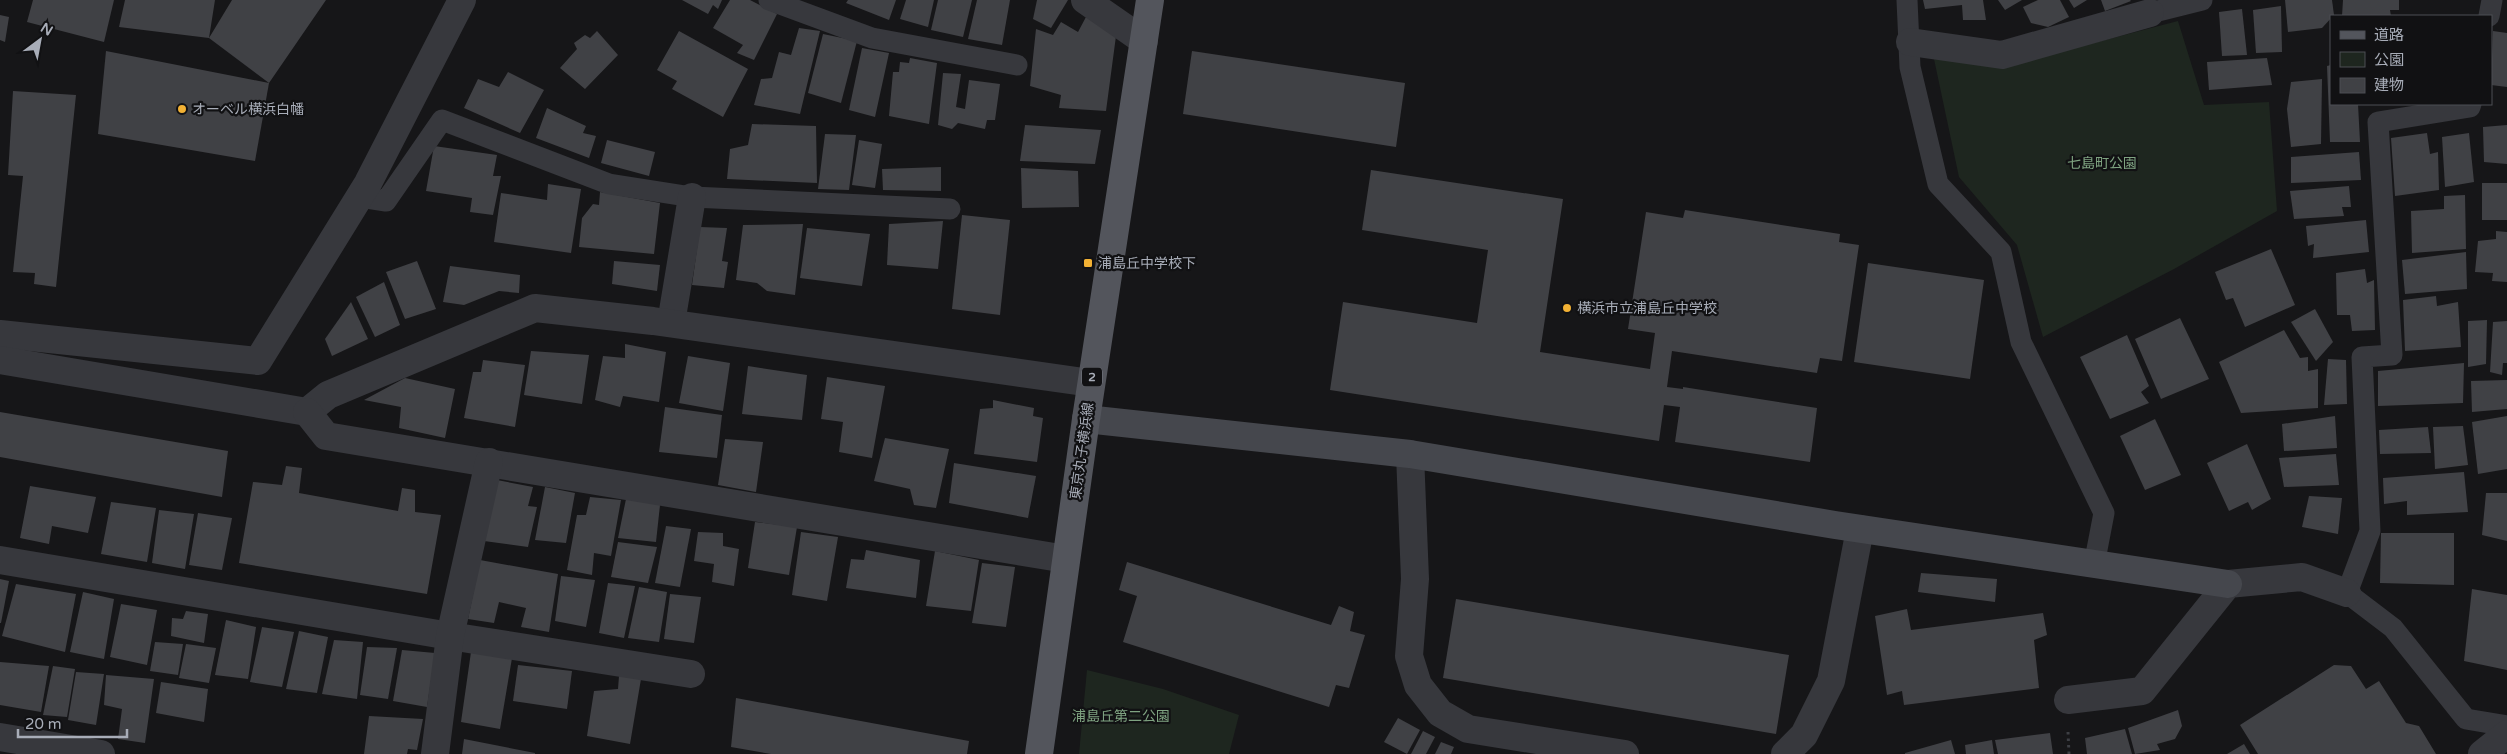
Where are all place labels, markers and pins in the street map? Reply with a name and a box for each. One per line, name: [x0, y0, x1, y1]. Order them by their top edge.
place label: オーベル横浜白幡: [192, 101, 304, 118]
marker: オーベル横浜白幡: [176, 103, 188, 115]
place label: 浦島丘中学校下: [1098, 255, 1196, 272]
marker: 浦島丘中学校下: [1082, 257, 1094, 269]
place label: 横浜市立浦島丘中学校: [1577, 300, 1717, 317]
marker: 横浜市立浦島丘中学校: [1561, 302, 1573, 314]

